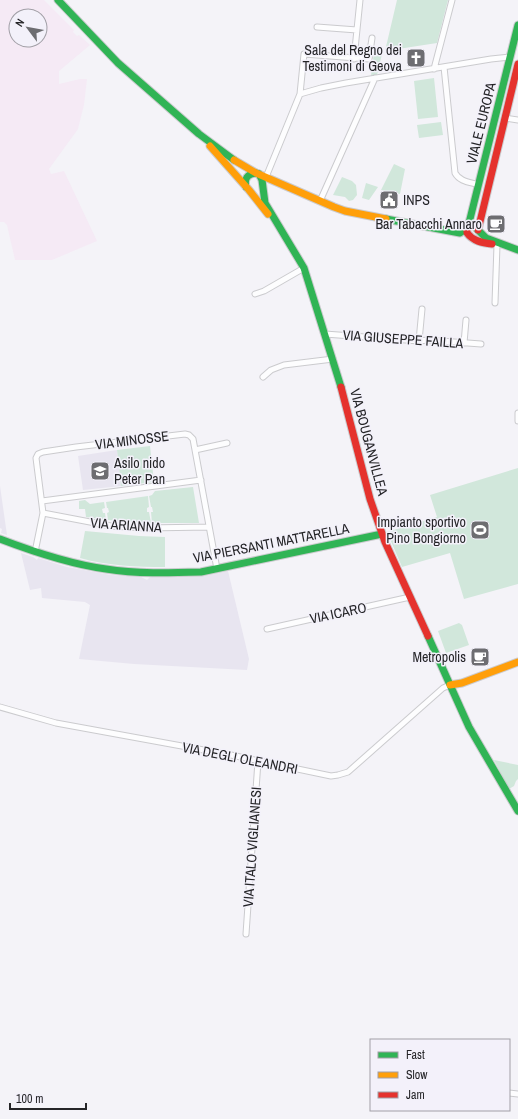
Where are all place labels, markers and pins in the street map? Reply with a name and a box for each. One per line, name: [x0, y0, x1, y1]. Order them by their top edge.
place label: Sala del Regno dei Testimoni di Geova: [302, 41, 403, 75]
church icon: Sala del Regno dei Testimoni di Geova: [405, 47, 427, 69]
public building icon: INPS: [378, 189, 400, 211]
place label: INPS: [403, 191, 430, 209]
cafe icon: Bar Tabacchi Annaro: [485, 213, 507, 235]
place label: Bar Tabacchi Annaro: [375, 215, 482, 233]
place label: Asilo nido Peter Pan: [113, 454, 165, 488]
school or university icon: Asilo nido Peter Pan: [89, 460, 111, 482]
place label: Impianto sportivo Pino Bongiorno: [377, 513, 466, 547]
sports icon: Impianto sportivo Pino Bongiorno: [469, 519, 491, 541]
cafe icon: Metropolis: [469, 646, 491, 668]
place label: Metropolis: [412, 648, 466, 666]

